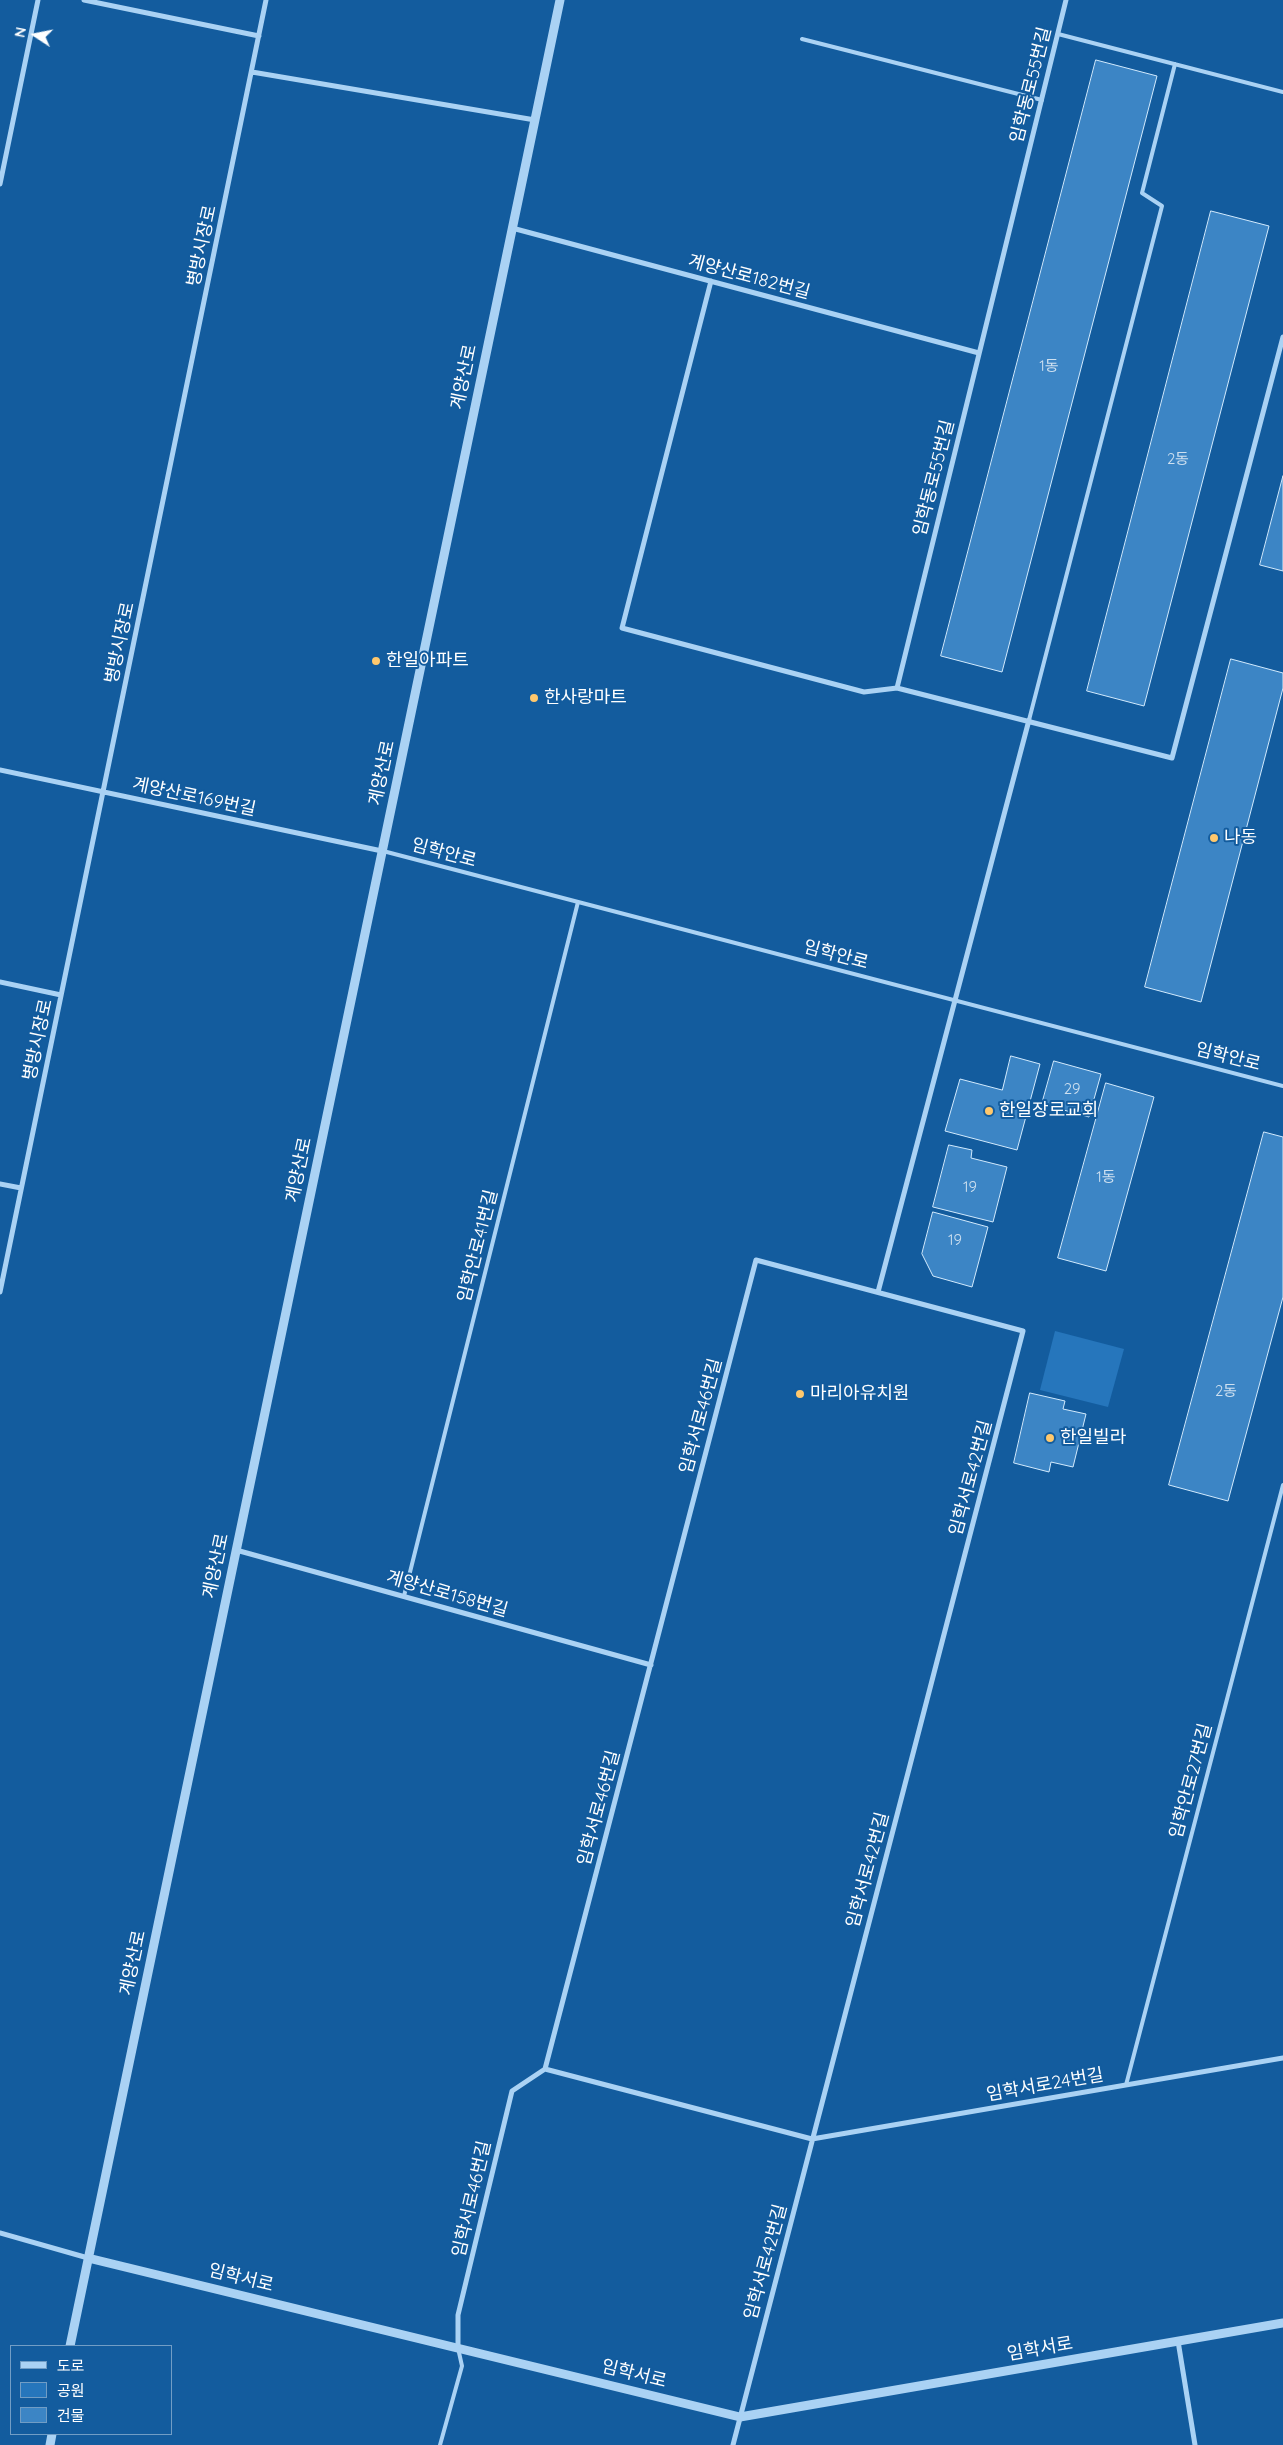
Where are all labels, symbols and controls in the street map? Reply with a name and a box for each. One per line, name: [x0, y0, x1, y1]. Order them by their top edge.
north arrow: [10, 10, 60, 60]
text: N: [10, 25, 30, 39]
street label: 임학동로55번길: [1006, 25, 1056, 145]
street label: 병방시장로: [183, 203, 221, 289]
street label: 계양산로182번길: [685, 250, 813, 304]
street label: 계양산로: [447, 342, 481, 412]
house number: 1동: [1039, 357, 1059, 375]
street label: 임학동로55번길: [909, 418, 959, 538]
house number: 2동: [1167, 450, 1189, 468]
street label: 병방시장로: [101, 600, 139, 686]
place label: 한일아파트: [386, 650, 469, 672]
marker: 한일아파트: [370, 655, 382, 667]
place label: 한사랑마트: [544, 687, 627, 709]
marker: 한사랑마트: [528, 692, 540, 704]
street label: 계양산로: [365, 738, 399, 808]
street label: 계양산로169번길: [130, 773, 258, 821]
place label: 나동: [1224, 827, 1257, 849]
marker: 나동: [1208, 832, 1220, 844]
street label: 임학안로: [409, 834, 479, 872]
street label: 임학안로: [801, 936, 871, 974]
street label: 병방시장로: [19, 997, 57, 1083]
street label: 임학안로: [1193, 1039, 1263, 1075]
house number: 29: [1064, 1080, 1080, 1098]
place label: 한일장로교회: [999, 1100, 1098, 1122]
marker: 한일장로교회: [983, 1105, 995, 1117]
street label: 계양산로: [282, 1135, 316, 1205]
house number: 1동: [1096, 1168, 1116, 1186]
house number: 19: [963, 1178, 977, 1196]
street label: 임학안로41번길: [454, 1187, 502, 1305]
house number: 19: [948, 1231, 962, 1249]
street label: 임학서로46번길: [675, 1356, 727, 1476]
house number: 2동: [1215, 1382, 1237, 1400]
place label: 마리아유치원: [810, 1383, 909, 1405]
marker: 마리아유치원: [794, 1388, 806, 1400]
street label: 임학서로42번길: [945, 1418, 997, 1538]
place label: 한일빌라: [1060, 1427, 1126, 1449]
marker: 한일빌라: [1044, 1432, 1056, 1444]
street label: 계양산로: [199, 1531, 233, 1601]
street label: 계양산로158번길: [384, 1566, 510, 1622]
street label: 임학안로27번길: [1165, 1721, 1217, 1841]
street label: 임학서로46번길: [573, 1748, 625, 1868]
street label: 임학서로42번길: [842, 1810, 894, 1930]
street label: 계양산로: [116, 1928, 150, 1998]
street label: 임학서로24번길: [985, 2064, 1105, 2106]
street label: 임학서로46번길: [448, 2139, 496, 2259]
street label: 임학서로42번길: [740, 2202, 792, 2322]
street label: 임학서로: [206, 2260, 276, 2296]
street label: 임학서로: [1006, 2333, 1074, 2365]
legend: [10, 2345, 172, 2435]
text: 도로: [57, 2356, 85, 2375]
street label: 임학서로: [599, 2356, 669, 2392]
text: 공원: [57, 2381, 85, 2400]
text: 건물: [57, 2406, 85, 2425]

